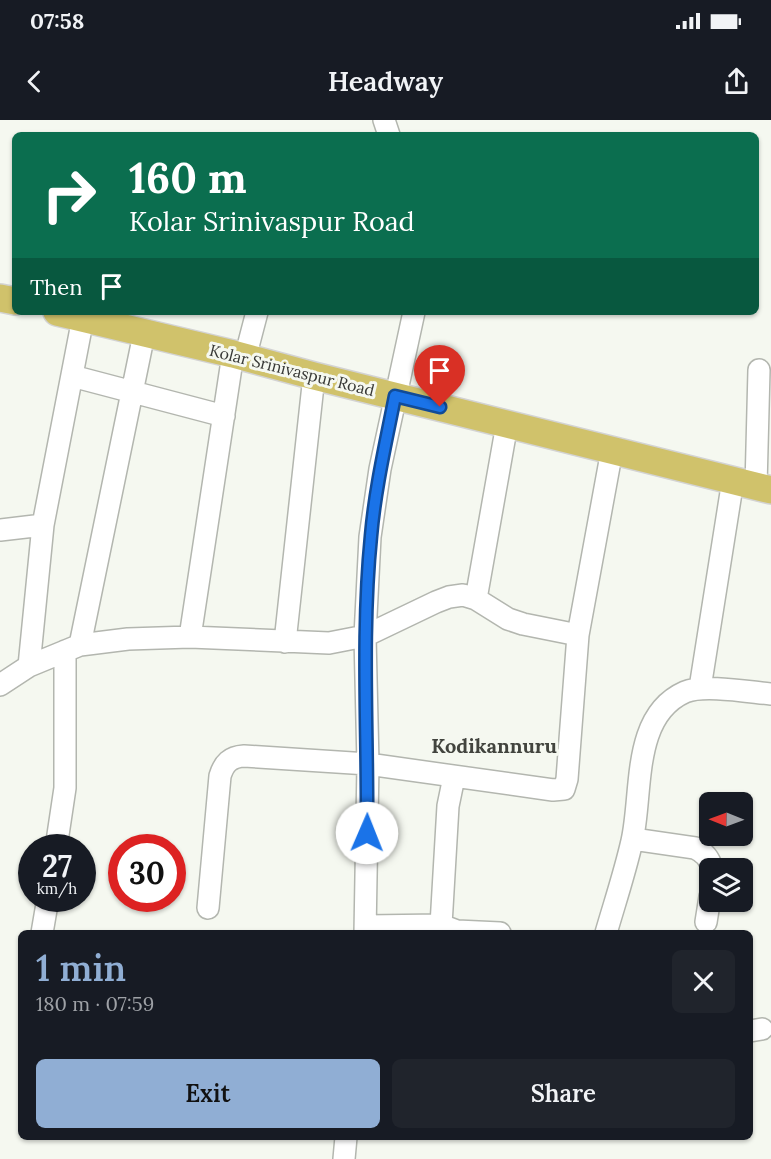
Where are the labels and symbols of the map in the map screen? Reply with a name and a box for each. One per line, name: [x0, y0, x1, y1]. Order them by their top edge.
street label: Kolar Srinivaspur Road: [207, 340, 377, 400]
pin: [414, 345, 465, 407]
district label: Kodikannuru: [431, 733, 557, 758]
north arrow: [699, 792, 753, 846]
position arrow: [335, 801, 399, 865]
speed limit sign: 30: [108, 834, 186, 912]

